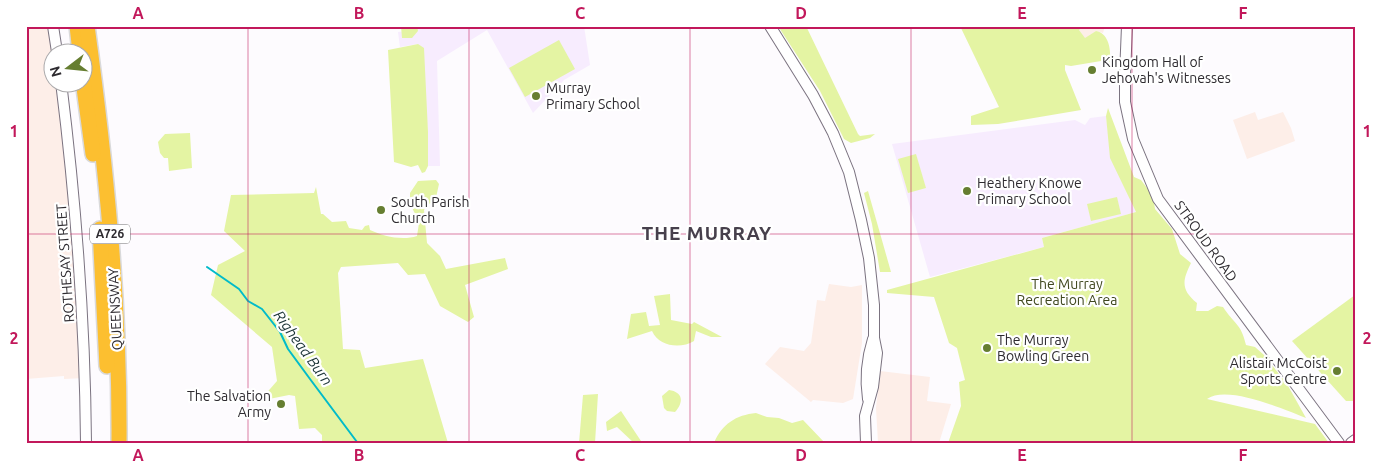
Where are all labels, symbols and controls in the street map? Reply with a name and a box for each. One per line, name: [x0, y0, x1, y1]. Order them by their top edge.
text: A: [132, 4, 144, 22]
text: B: [354, 4, 364, 22]
text: C: [575, 4, 585, 22]
text: D: [795, 4, 807, 22]
text: E: [1017, 4, 1027, 22]
text: F: [1239, 4, 1248, 22]
north arrow: [42, 42, 92, 92]
place label: Kingdom Hall of Jehovah's Witnesses: [1102, 54, 1231, 86]
text: N: [46, 64, 65, 79]
marker: Kingdom Hall of Jehovah's Witnesses: [1086, 64, 1098, 76]
place label: Murray Primary School: [546, 80, 640, 112]
marker: Murray Primary School: [530, 90, 542, 102]
text: 1: [9, 122, 19, 140]
text: 1: [1362, 122, 1372, 140]
place label: Heathery Knowe Primary School: [977, 175, 1082, 207]
marker: Heathery Knowe Primary School: [961, 185, 973, 197]
place label: South Parish Church: [391, 194, 469, 226]
street label: STROUD ROAD: [1171, 198, 1241, 285]
street label: ROTHESAY STREET: [53, 203, 77, 323]
marker: South Parish Church: [375, 204, 387, 216]
district label: THE MURRAY: [642, 222, 772, 244]
road number: A726: [90, 224, 130, 243]
street label: QUEENSWAY: [105, 267, 125, 351]
park label: The Murray Recreation Area: [1017, 276, 1117, 308]
water label: Righead Burn: [271, 307, 336, 388]
text: 2: [9, 329, 19, 347]
text: 2: [1362, 329, 1372, 347]
place label: The Murray Bowling Green: [997, 332, 1089, 364]
marker: The Murray Bowling Green: [981, 342, 993, 354]
place label: Alistair McCoist Sports Centre: [1230, 355, 1327, 387]
marker: Alistair McCoist Sports Centre: [1331, 365, 1343, 377]
place label: The Salvation Army: [187, 388, 271, 420]
marker: The Salvation Army: [275, 398, 287, 410]
text: A: [132, 446, 144, 464]
text: B: [354, 446, 364, 464]
text: C: [575, 446, 585, 464]
text: D: [795, 446, 807, 464]
text: E: [1017, 446, 1027, 464]
text: F: [1239, 446, 1248, 464]

